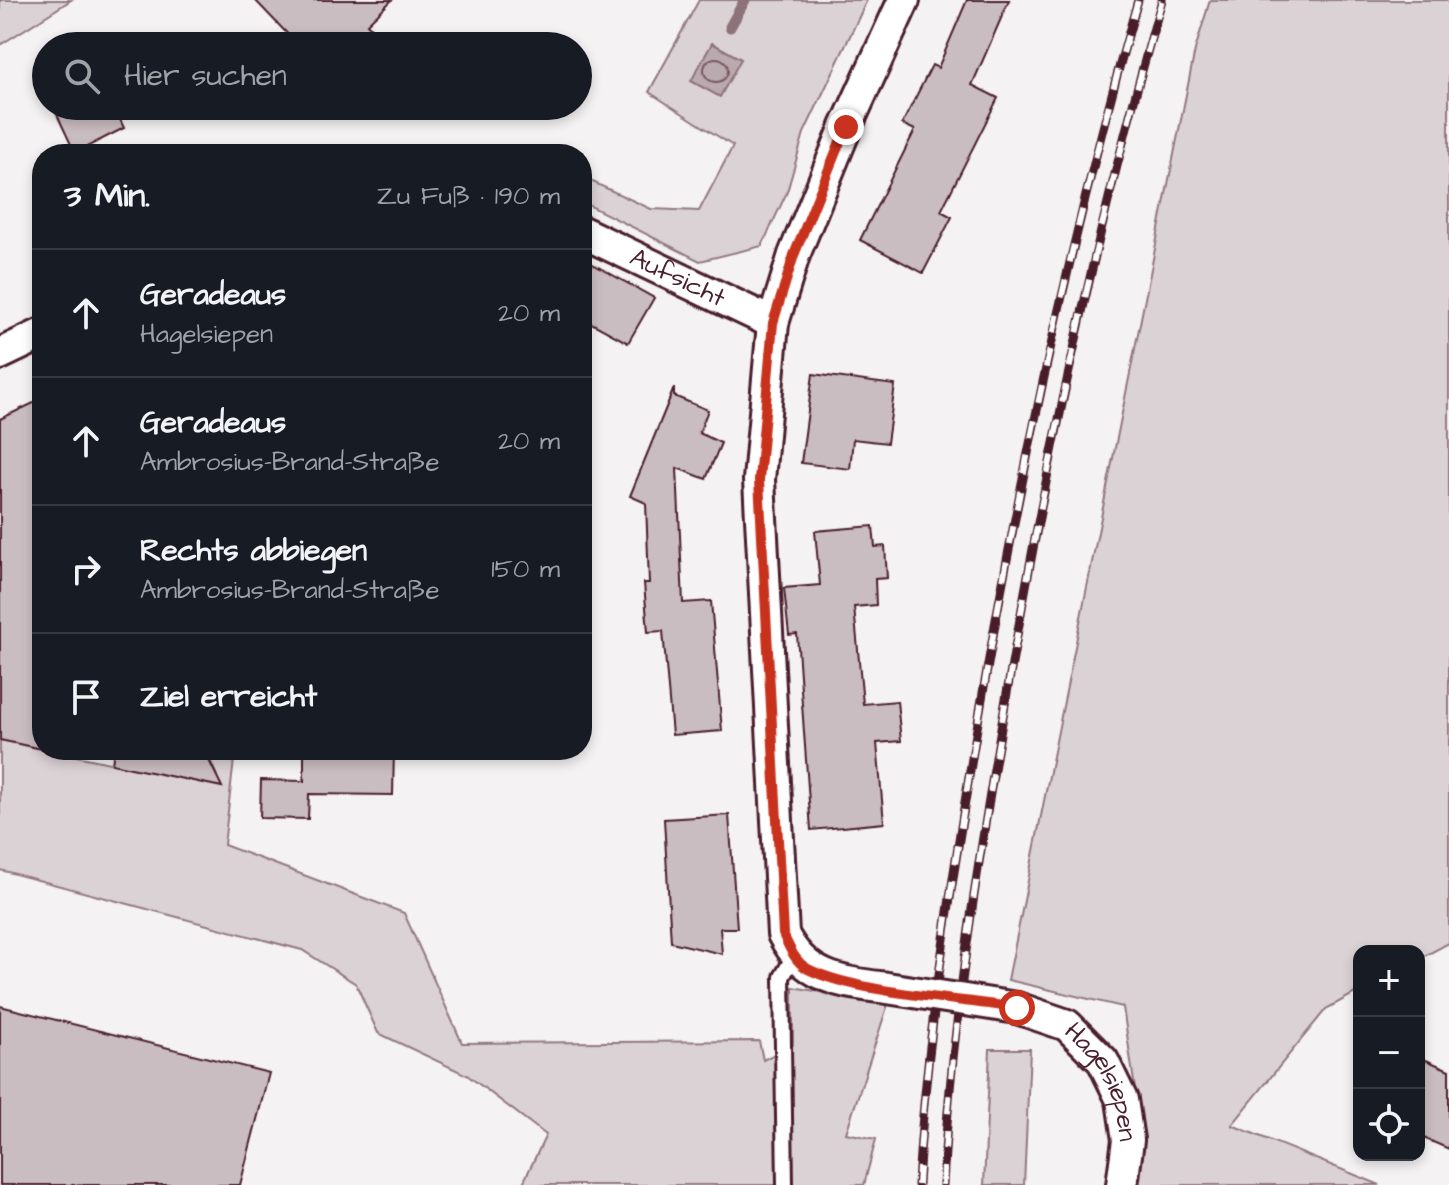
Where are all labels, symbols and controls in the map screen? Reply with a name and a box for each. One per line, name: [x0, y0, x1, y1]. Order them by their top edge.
search box: [32, 32, 592, 120]
icon: search: [60, 54, 104, 98]
text: Hier suchen: [124, 55, 287, 97]
route end: [828, 109, 864, 145]
text: 3 Min.: [64, 172, 150, 220]
text: Zu Fuß · 190 m: [377, 178, 560, 214]
street label: Aufsicht: [624, 239, 732, 316]
text: Geradeaus: [140, 274, 286, 316]
icon: ahead: [64, 291, 108, 335]
text: 20 m: [498, 295, 560, 331]
text: Hagelsiepen: [140, 316, 273, 352]
text: Geradeaus: [140, 402, 286, 444]
icon: ahead: [64, 419, 108, 463]
text: 20 m: [498, 423, 560, 459]
text: Ambrosius-Brand-Straße: [140, 444, 440, 480]
text: Rechts abbiegen: [140, 530, 367, 572]
icon: right: [64, 547, 108, 591]
text: 150 m: [491, 551, 560, 587]
text: Ambrosius-Brand-Straße: [140, 572, 440, 608]
icon: arrive: [64, 675, 108, 719]
text: Ziel erreicht: [140, 676, 317, 718]
map controls: [1353, 945, 1425, 1161]
button: +: [1353, 945, 1425, 1017]
route start: [999, 990, 1035, 1026]
street label: Hagelsiepen: [1056, 1014, 1146, 1144]
button: −: [1353, 1017, 1425, 1089]
button: locate: [1353, 1089, 1425, 1161]

